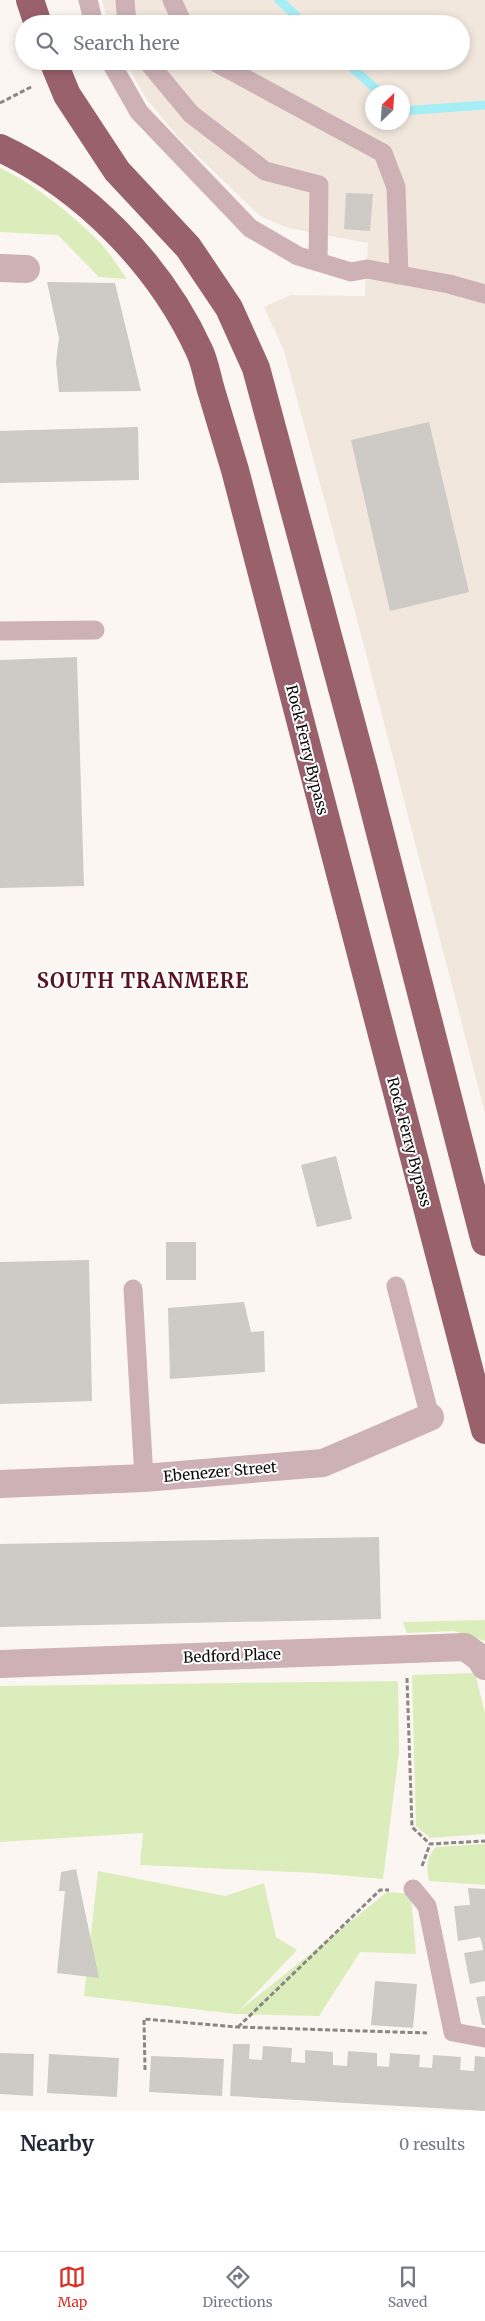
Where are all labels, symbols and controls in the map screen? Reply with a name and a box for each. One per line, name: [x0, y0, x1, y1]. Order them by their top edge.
search box: [15, 15, 470, 70]
icon: search: [33, 29, 61, 57]
text: Search here: [73, 31, 180, 55]
north arrow: [365, 85, 410, 130]
street label: Rock Ferry Bypass: [282, 683, 333, 817]
district label: SOUTH TRANMERE: [37, 968, 249, 993]
street label: Rock Ferry Bypass: [383, 1075, 436, 1209]
street label: Ebenezer Street: [162, 1457, 278, 1486]
street label: Bedford Place: [183, 1644, 281, 1667]
text: Nearby: [20, 2130, 94, 2157]
text: 0 results: [399, 2134, 465, 2154]
tab: Map: [58, 2263, 87, 2311]
tab: Directions: [203, 2263, 273, 2311]
tab: Saved: [388, 2263, 427, 2311]

